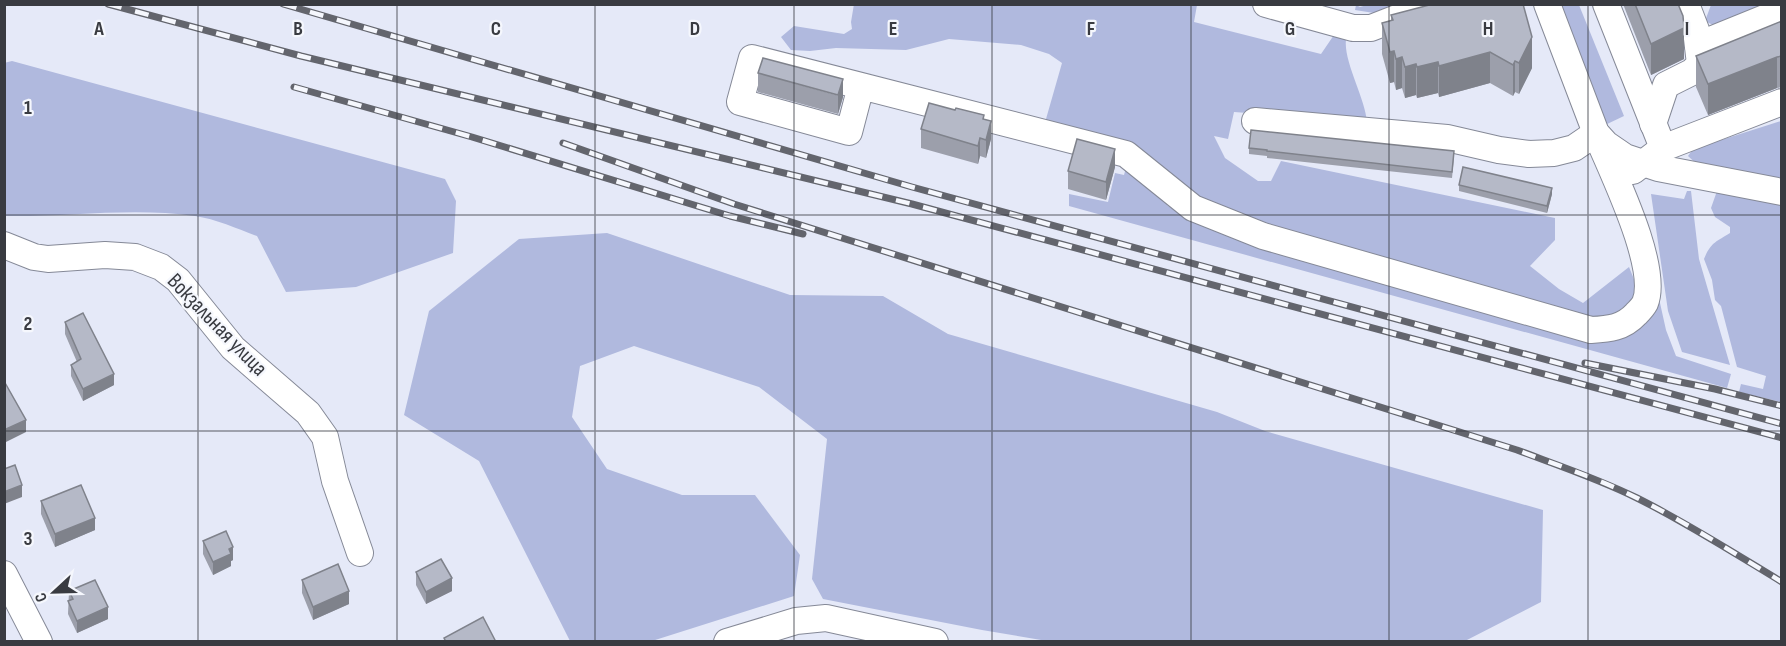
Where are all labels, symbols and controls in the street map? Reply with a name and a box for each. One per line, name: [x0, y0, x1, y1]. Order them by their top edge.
text: A: [93, 17, 104, 41]
text: B: [293, 17, 303, 41]
text: C: [491, 17, 501, 41]
text: D: [690, 17, 700, 41]
text: E: [889, 17, 897, 41]
text: F: [1087, 17, 1095, 41]
text: G: [1285, 17, 1295, 41]
text: H: [1483, 17, 1493, 41]
text: I: [1685, 17, 1689, 41]
text: 1: [24, 96, 32, 120]
street label: Вокзальная улица: [161, 268, 273, 382]
text: 2: [24, 312, 32, 336]
text: 3: [24, 527, 33, 551]
north arrow: [24, 562, 84, 622]
text: С: [31, 590, 52, 604]

